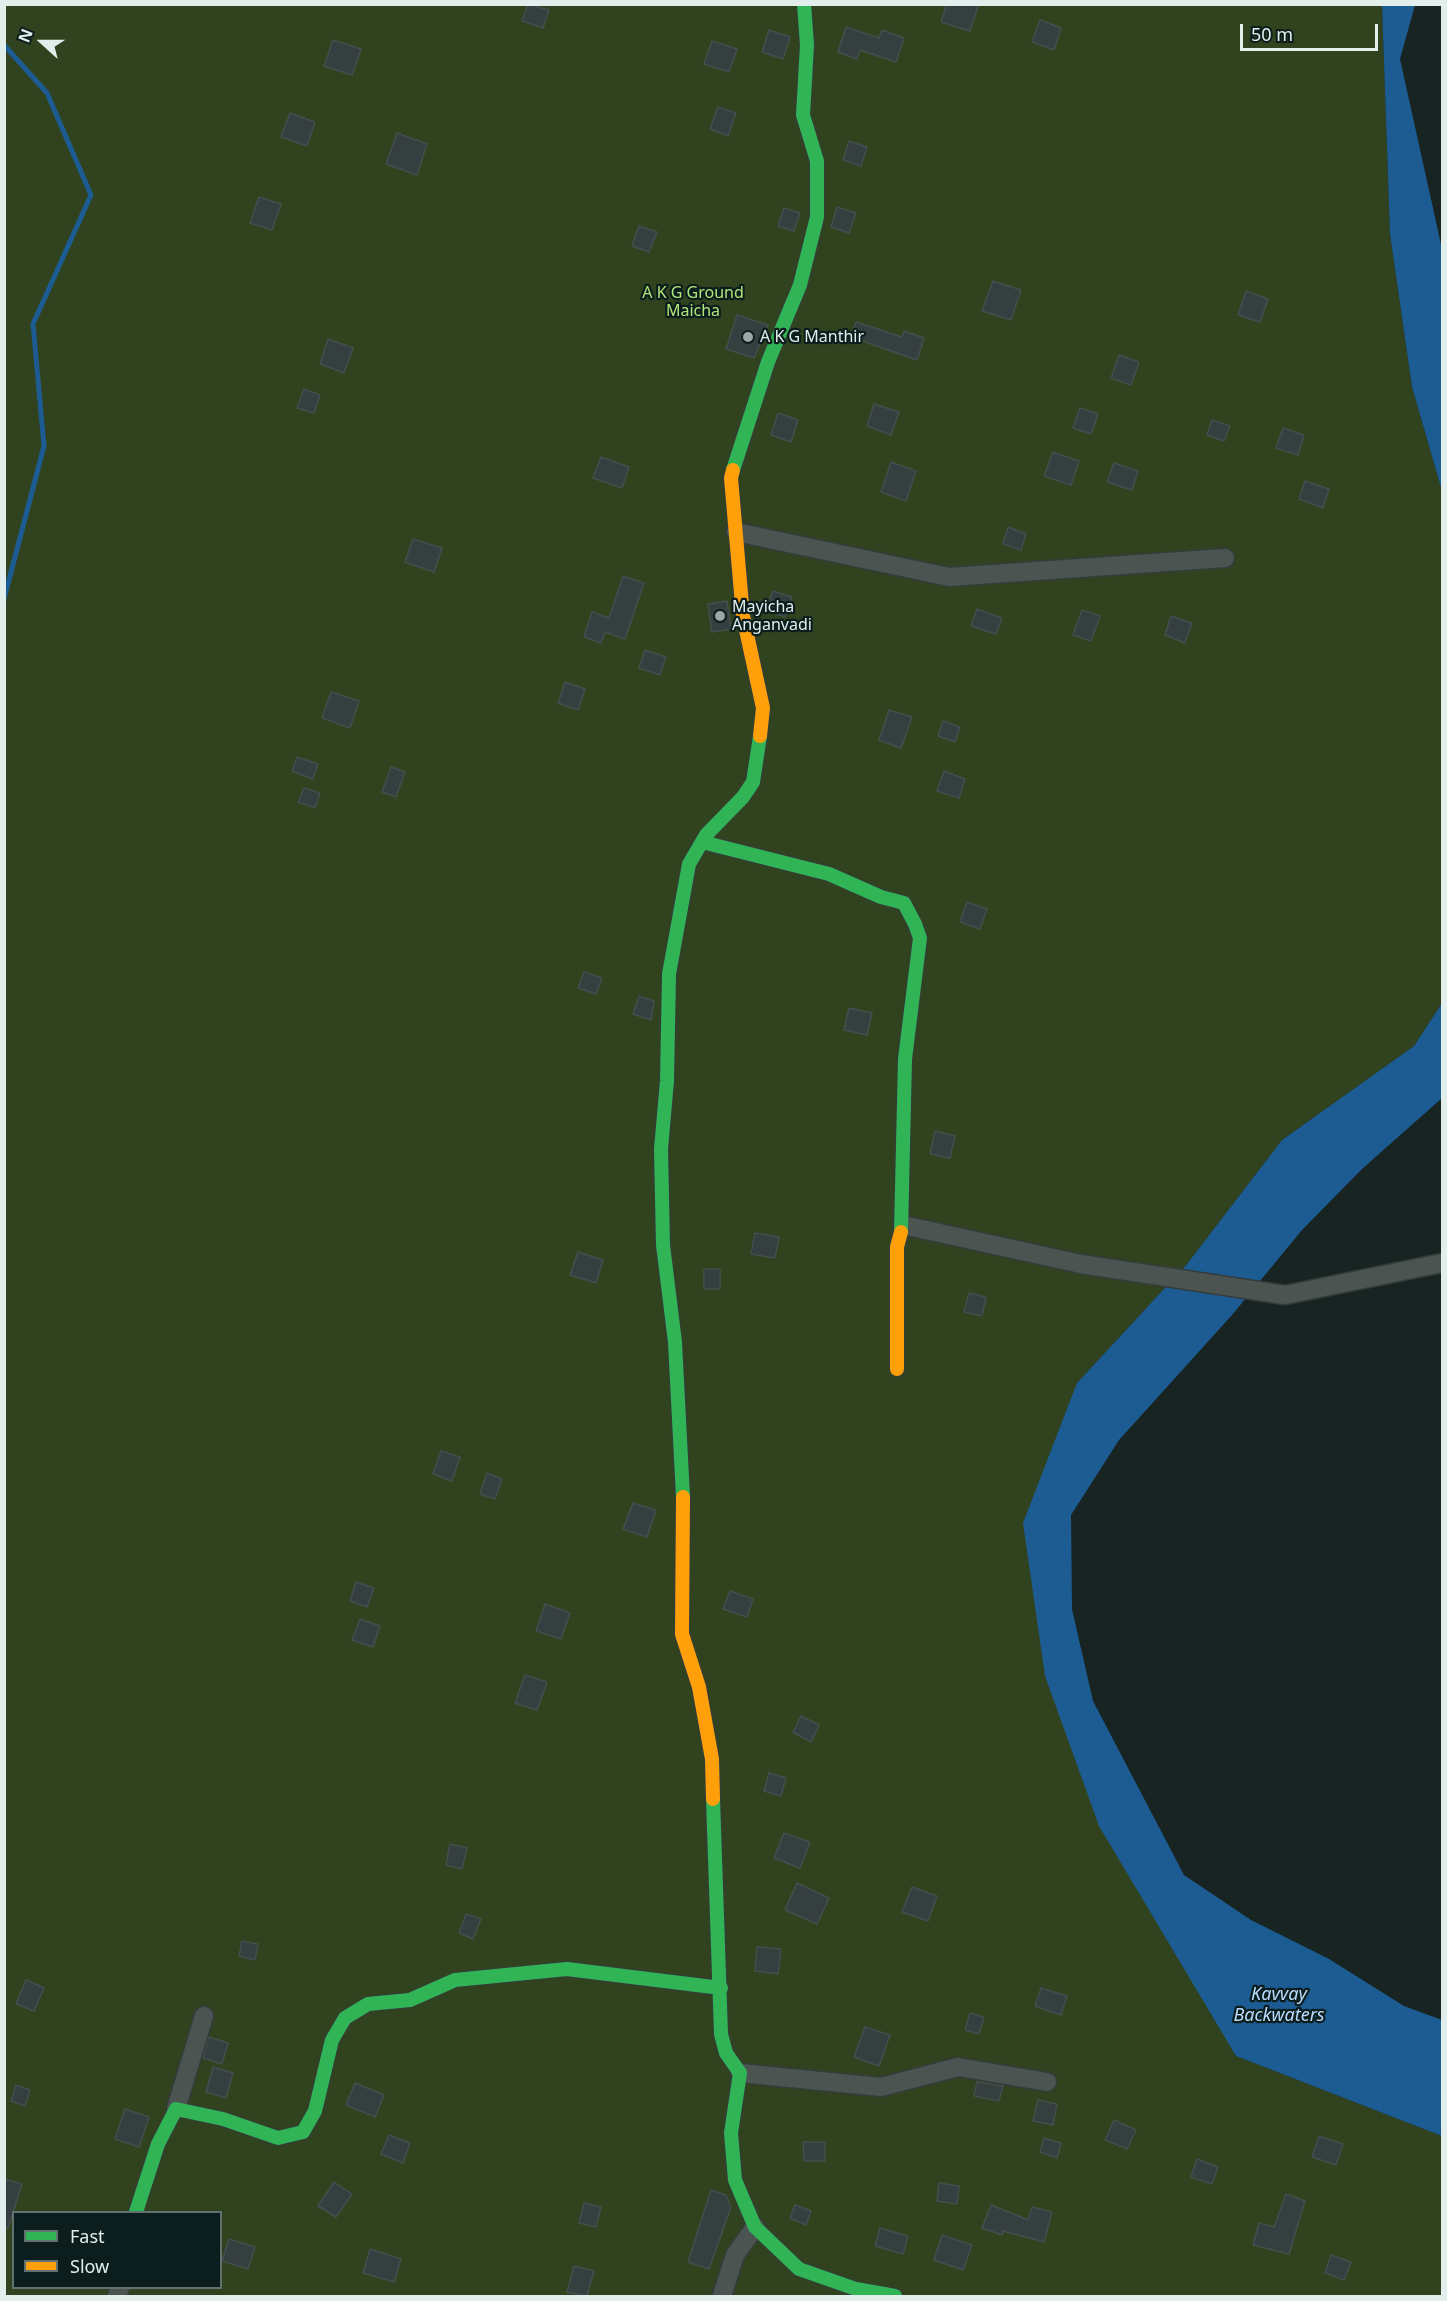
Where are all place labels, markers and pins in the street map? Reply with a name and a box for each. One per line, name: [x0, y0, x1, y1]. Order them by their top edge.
place label: A K G Manthir: [760, 327, 864, 347]
marker: A K G Manthir: [741, 330, 755, 344]
place label: Mayicha Anganvadi: [732, 597, 812, 635]
marker: Mayicha Anganvadi: [713, 609, 727, 623]

